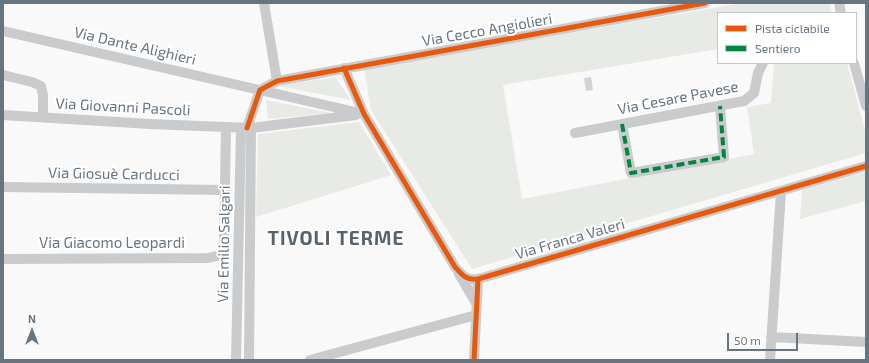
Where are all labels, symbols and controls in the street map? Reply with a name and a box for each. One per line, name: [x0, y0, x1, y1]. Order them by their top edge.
street label: Via Cecco Angiolieri: [420, 10, 554, 50]
legend: [717, 12, 857, 64]
text: Pista ciclabile: [755, 21, 830, 35]
street label: Via Dante Alighieri: [72, 23, 198, 69]
text: Sentiero: [755, 41, 801, 55]
street label: Via Cesare Pavese: [616, 77, 740, 119]
street label: Via Giovanni Pascoli: [55, 94, 191, 120]
street label: Via Giosuè Carducci: [48, 164, 180, 184]
street label: Via Emilio Salgari: [214, 185, 234, 303]
street label: Via Franca Valeri: [513, 215, 627, 263]
district label: TIVOLI TERME: [268, 228, 404, 250]
street label: Via Giacomo Leopardi: [39, 234, 185, 252]
north arrow: [12, 311, 52, 351]
text: N: [28, 312, 36, 325]
scale bar: [729, 325, 800, 351]
text: 50 m: [734, 333, 761, 347]

